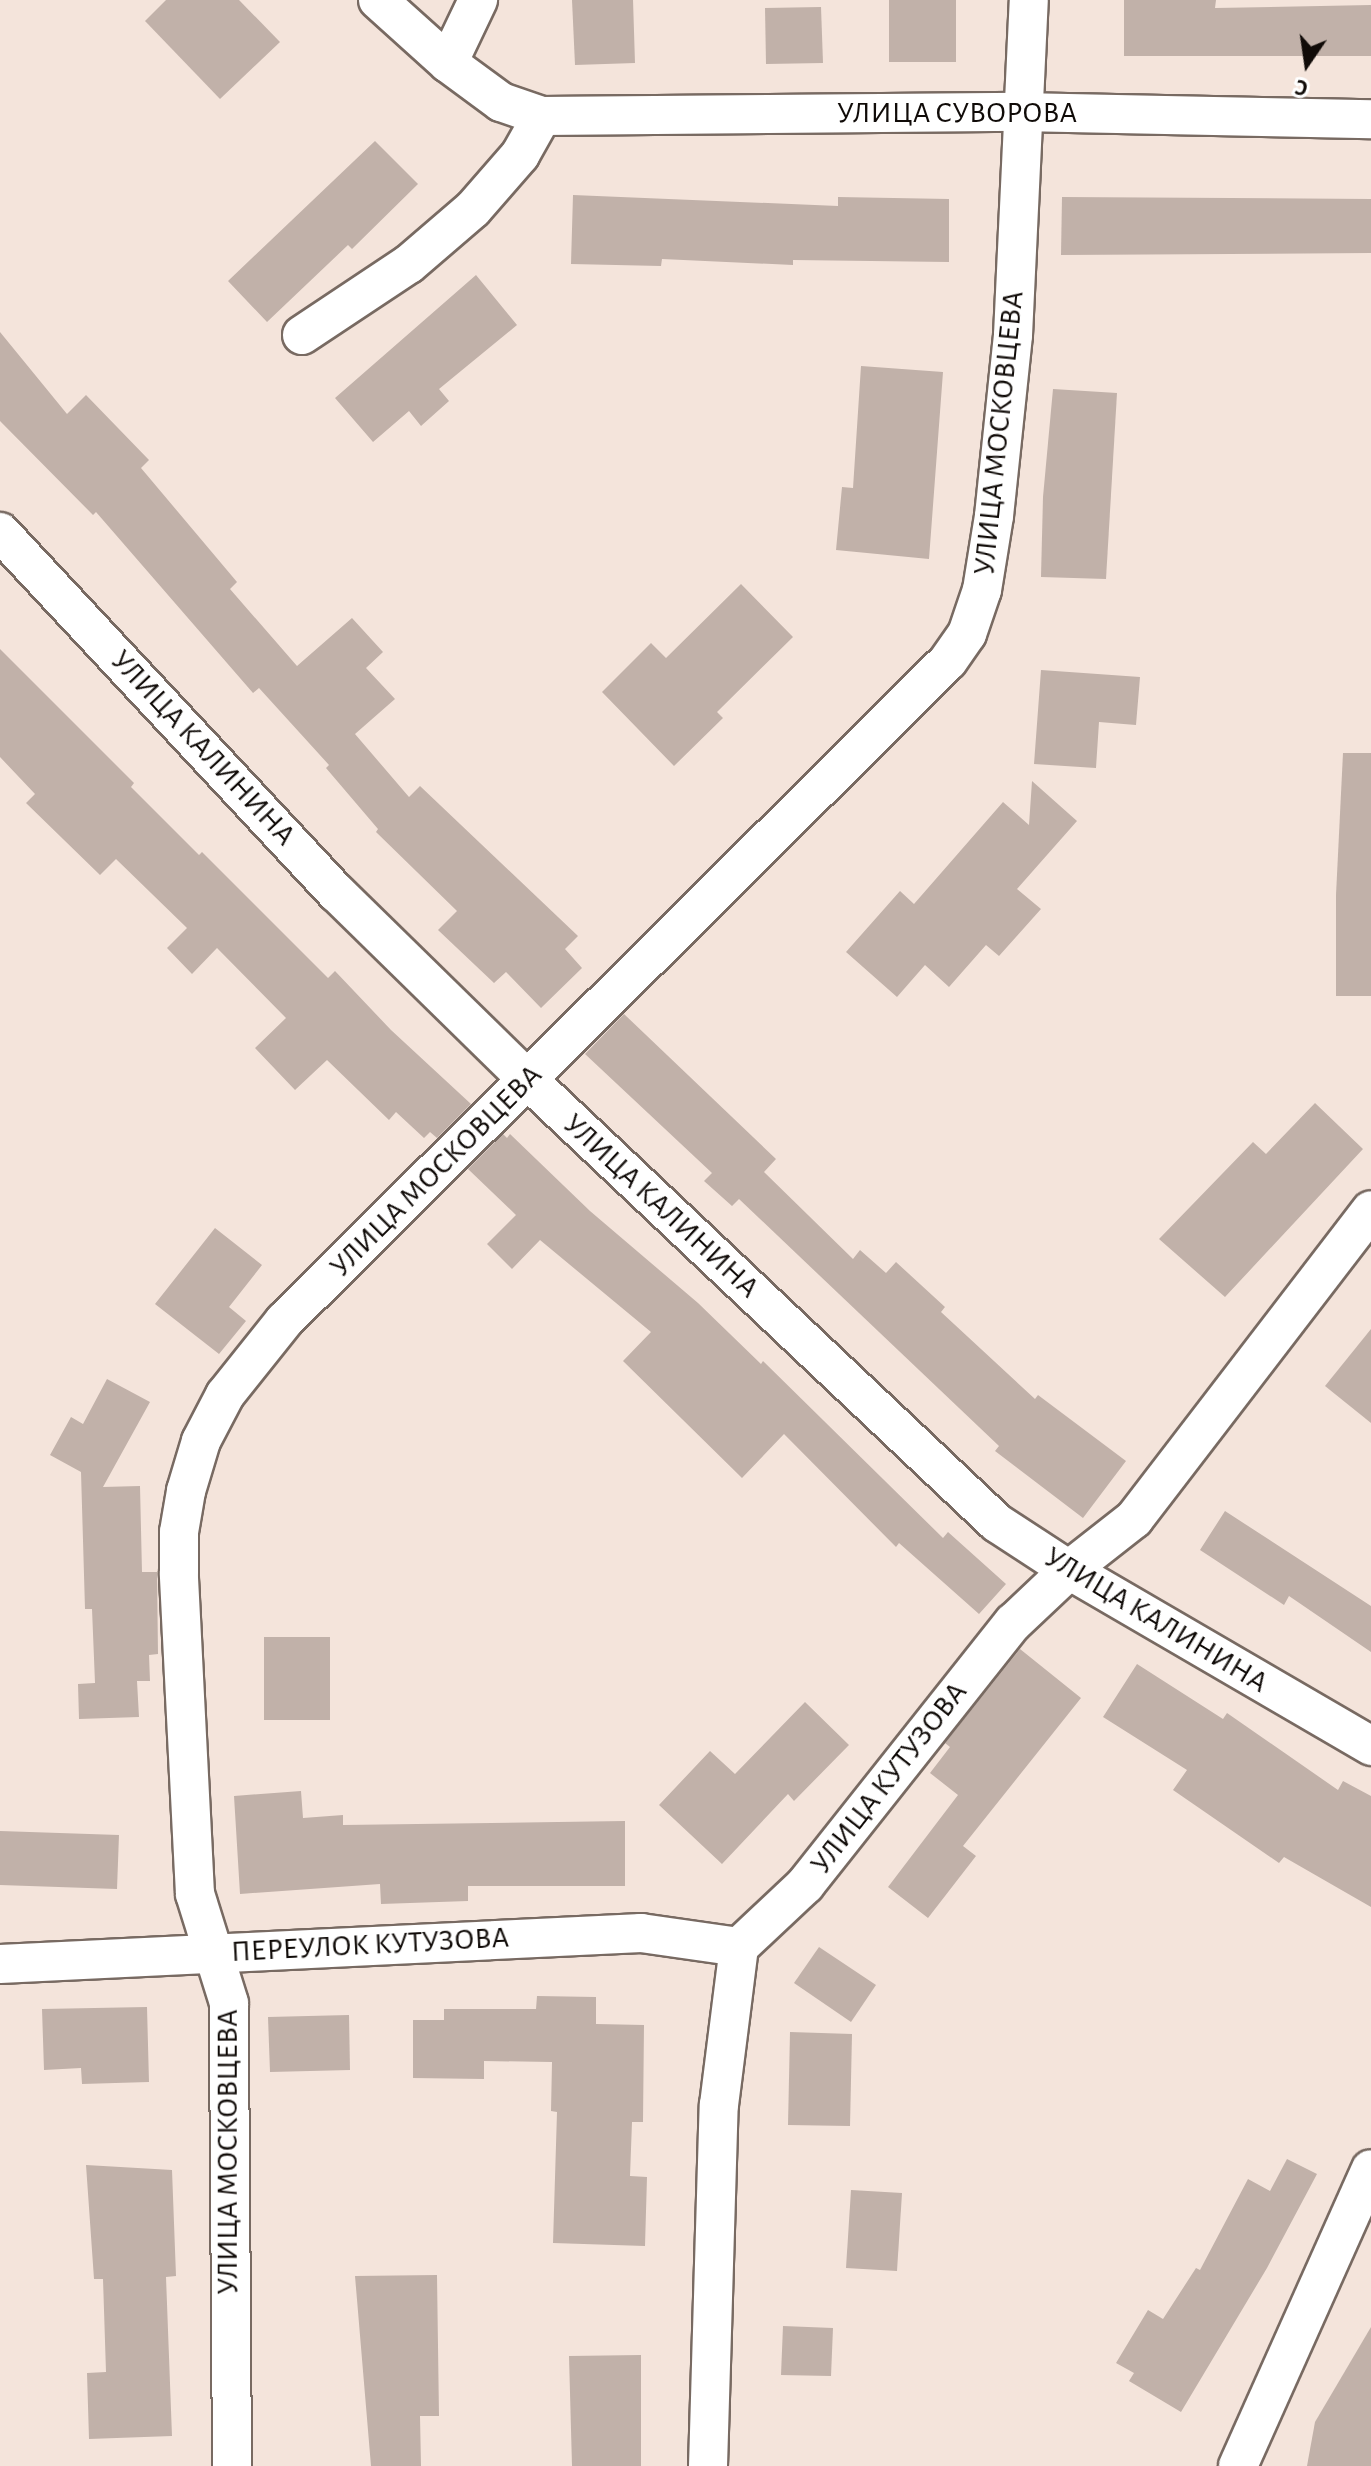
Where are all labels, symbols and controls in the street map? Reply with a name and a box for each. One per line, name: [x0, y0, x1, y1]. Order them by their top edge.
north arrow: [1267, 24, 1347, 104]
text: С: [1293, 75, 1310, 99]
street label: УЛИЦА СУВОРОВА: [837, 95, 1077, 131]
street label: УЛИЦА МОСКОВЦЕВА: [966, 289, 1032, 577]
street label: УЛИЦА КАЛИНИНА: [103, 643, 303, 853]
street label: УЛИЦА МОСКОВЦЕВА: [322, 1057, 550, 1285]
street label: УЛИЦА КАЛИНИНА: [556, 1106, 766, 1306]
street label: УЛИЦА КАЛИНИНА: [1038, 1539, 1274, 1701]
street label: УЛИЦА КУТУЗОВА: [803, 1675, 975, 1881]
street label: ПЕРЕУЛОК КУТУЗОВА: [230, 1920, 510, 1970]
street label: УЛИЦА МОСКОВЦЕВА: [210, 2009, 246, 2295]

